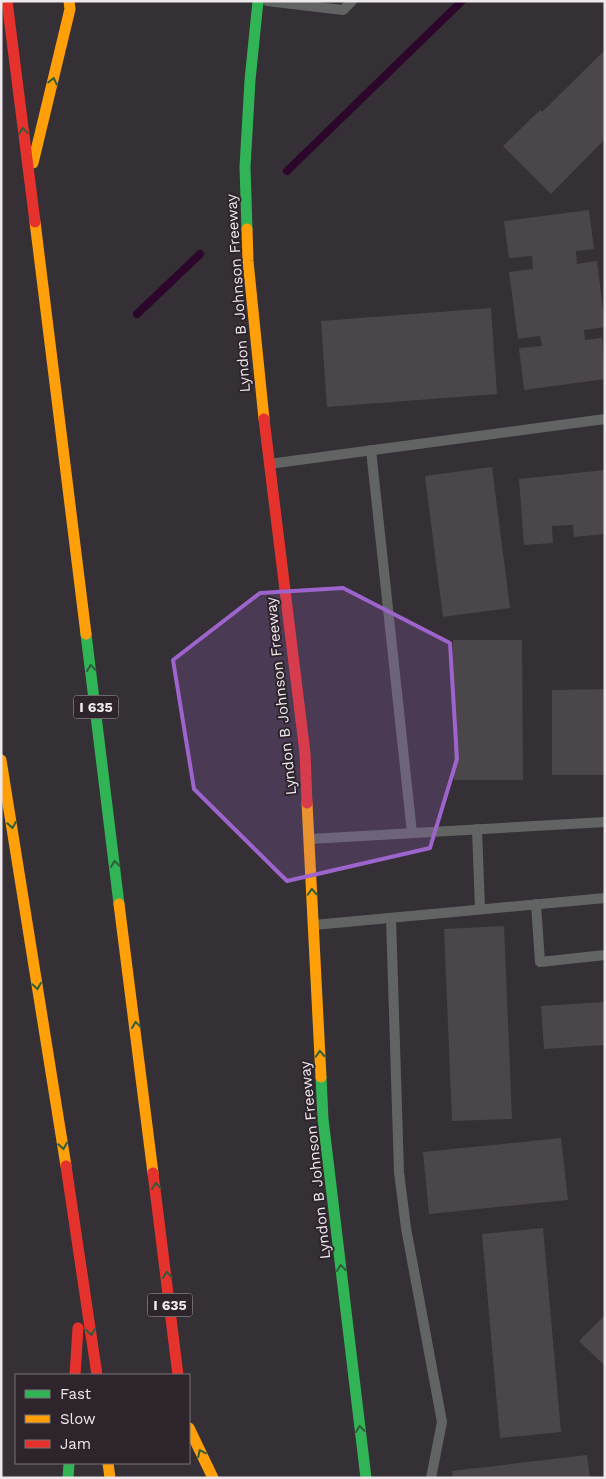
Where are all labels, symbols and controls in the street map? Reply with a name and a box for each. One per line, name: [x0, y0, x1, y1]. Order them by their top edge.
one-way arrow: [47, 77, 58, 86]
one-way arrow: [19, 127, 29, 136]
street label: Lyndon B Johnson Freeway: [222, 193, 254, 393]
street label: Lyndon B Johnson Freeway: [262, 596, 300, 796]
one-way arrow: [86, 664, 97, 672]
road number: I 635: [74, 696, 118, 719]
one-way arrow: [6, 821, 16, 829]
one-way arrow: [110, 860, 121, 868]
one-way arrow: [306, 888, 317, 896]
one-way arrow: [32, 981, 42, 990]
one-way arrow: [131, 1021, 142, 1029]
one-way arrow: [314, 1050, 325, 1058]
street label: Lyndon B Johnson Freeway: [296, 1060, 334, 1260]
one-way arrow: [57, 1142, 68, 1150]
one-way arrow: [151, 1182, 162, 1190]
one-way arrow: [336, 1264, 347, 1272]
one-way arrow: [162, 1270, 173, 1278]
road number: I 635: [148, 1294, 192, 1316]
one-way arrow: [85, 1329, 96, 1337]
legend: [15, 1374, 190, 1464]
text: Fast: [60, 1385, 92, 1403]
text: Slow: [60, 1410, 96, 1428]
one-way arrow: [355, 1425, 366, 1433]
text: Jam: [60, 1435, 91, 1453]
one-way arrow: [197, 1449, 207, 1458]

